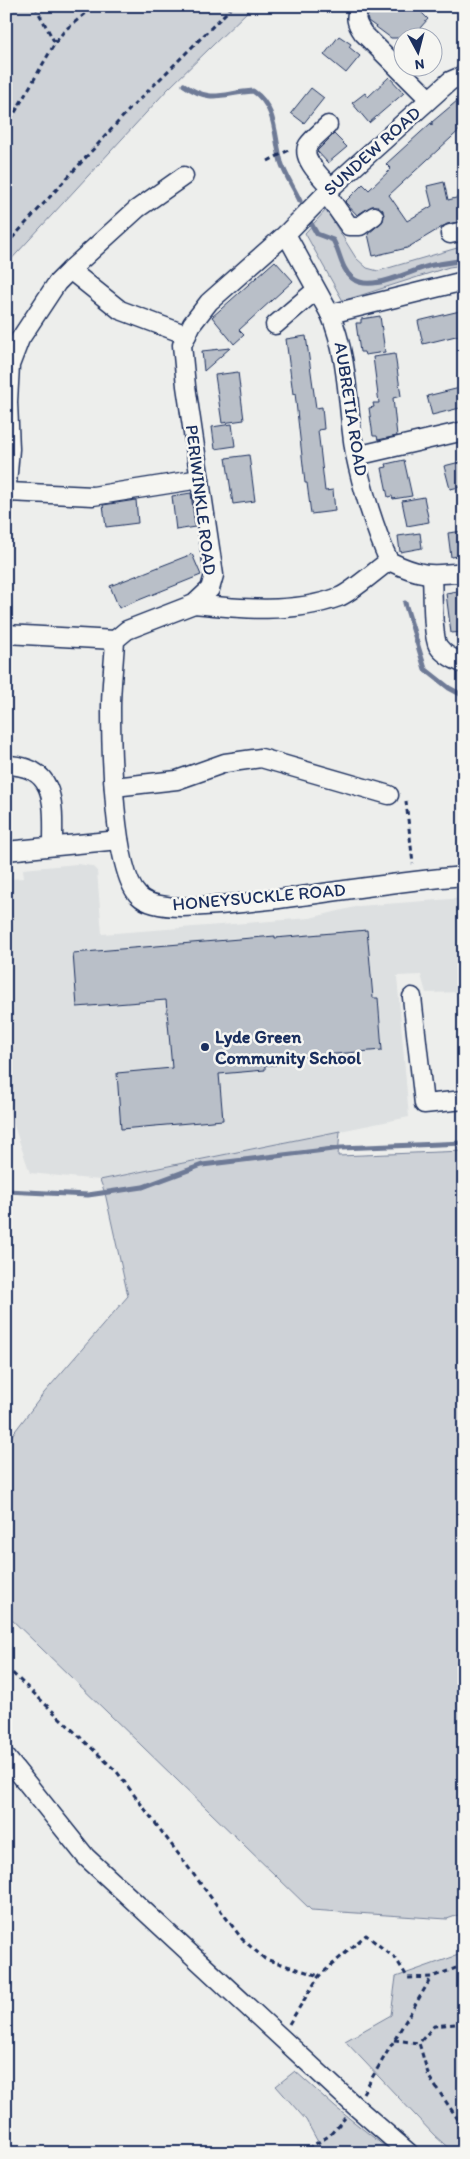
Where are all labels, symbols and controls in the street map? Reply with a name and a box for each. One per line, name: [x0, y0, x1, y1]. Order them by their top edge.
north arrow: [392, 28, 442, 78]
text: N: [414, 55, 425, 73]
street label: SUNDEW ROAD: [319, 102, 425, 200]
street label: AUBRETIA ROAD: [330, 340, 372, 478]
street label: PERIWINKLE ROAD: [181, 424, 221, 576]
street label: HONEYSUCKLE ROAD: [171, 878, 347, 916]
place label: Lyde Green Community School: [215, 1026, 362, 1069]
marker: Lyde Green Community School: [199, 1041, 211, 1053]

